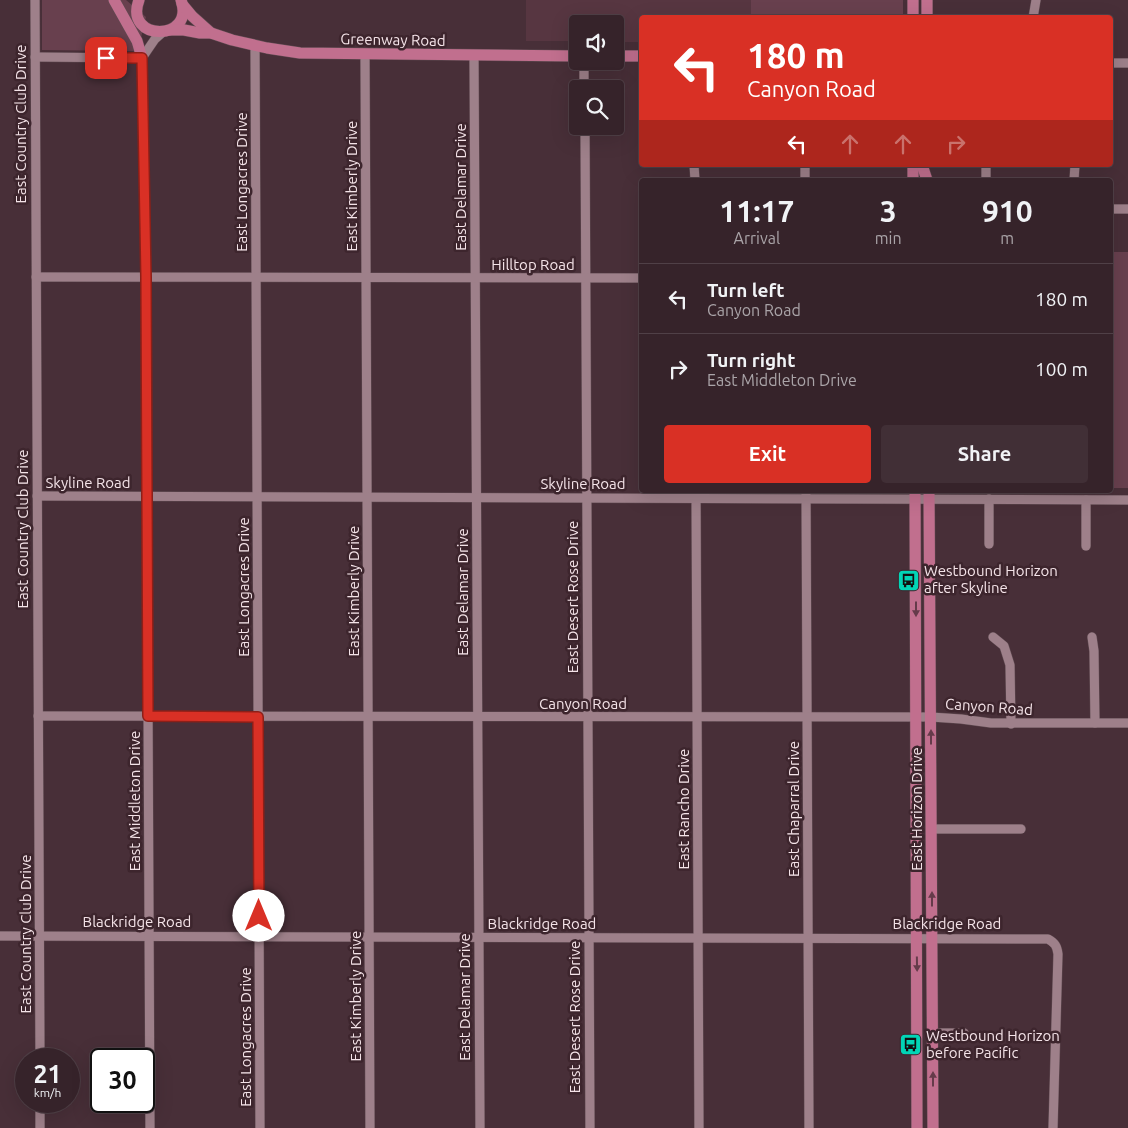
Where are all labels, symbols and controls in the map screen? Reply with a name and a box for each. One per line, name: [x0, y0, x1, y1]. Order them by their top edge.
map controls: [569, 15, 624, 135]
button: sound: [569, 15, 624, 70]
street label: Greenway Road: [340, 30, 446, 49]
icon: left: [664, 35, 729, 100]
text: 180 m: [747, 35, 845, 75]
pin: [85, 37, 127, 79]
icon: arrive: [92, 44, 120, 72]
street label: East Country Club Drive: [12, 45, 29, 203]
text: Canyon Road: [747, 76, 876, 101]
button: search: [569, 80, 624, 135]
street label: East Longacres Drive: [233, 112, 250, 252]
street label: East Kimberly Drive: [343, 121, 360, 251]
street label: East Delamar Drive: [452, 123, 469, 251]
icon: left: [783, 130, 811, 158]
icon: ahead: [836, 130, 864, 158]
icon: ahead: [889, 130, 917, 158]
icon: right: [942, 130, 970, 158]
text: 11:17: [719, 194, 794, 228]
text: 3: [880, 194, 897, 228]
text: 910: [982, 194, 1033, 228]
text: Arrival: [734, 229, 780, 247]
text: min: [875, 229, 902, 247]
text: m: [1000, 229, 1014, 247]
street label: Hilltop Road: [491, 256, 575, 273]
text: Turn left: [707, 279, 785, 301]
icon: left: [664, 285, 692, 313]
text: 180 m: [1035, 288, 1088, 310]
text: Canyon Road: [707, 301, 801, 319]
text: Turn right: [707, 349, 795, 371]
icon: right: [664, 355, 692, 383]
text: 100 m: [1035, 358, 1088, 380]
text: East Middleton Drive: [707, 371, 857, 389]
button: Exit: [664, 425, 871, 483]
button: Share: [881, 425, 1088, 483]
street label: East Country Club Drive: [14, 450, 31, 608]
street label: Skyline Road: [45, 474, 131, 491]
street label: Skyline Road: [540, 475, 626, 492]
street label: East Longacres Drive: [235, 517, 252, 657]
street label: East Desert Rose Drive: [564, 521, 581, 673]
street label: East Kimberly Drive: [345, 526, 362, 656]
street label: East Delamar Drive: [454, 528, 471, 656]
place label: Westbound Horizon after Skyline: [924, 562, 1058, 596]
bus stop icon: Westbound Horizon after Skyline: [896, 568, 920, 592]
one-way arrow: [912, 601, 920, 617]
street label: Canyon Road: [539, 695, 627, 712]
street label: Canyon Road: [945, 695, 1033, 718]
one-way arrow: [927, 729, 935, 745]
street label: East Middleton Drive: [126, 731, 143, 871]
street label: East Chaparral Drive: [785, 741, 802, 877]
street label: East Horizon Drive: [908, 747, 925, 871]
street label: East Rancho Drive: [675, 749, 692, 869]
street label: East Country Club Drive: [17, 855, 34, 1013]
position arrow: [232, 889, 284, 941]
one-way arrow: [928, 891, 936, 907]
street label: Blackridge Road: [83, 913, 191, 930]
street label: Blackridge Road: [488, 915, 596, 932]
street label: Blackridge Road: [893, 915, 1001, 932]
street label: East Kimberly Drive: [347, 931, 364, 1061]
street label: East Delamar Drive: [456, 933, 473, 1061]
street label: East Desert Rose Drive: [566, 941, 583, 1093]
one-way arrow: [914, 956, 922, 972]
street label: East Longacres Drive: [237, 967, 254, 1107]
place label: Westbound Horizon before Pacific: [926, 1027, 1060, 1061]
bus stop icon: Westbound Horizon before Pacific: [898, 1033, 922, 1057]
speed limit sign: 30: [90, 1048, 155, 1113]
text: 21: [33, 1060, 62, 1088]
one-way arrow: [929, 1071, 937, 1087]
text: km/h: [34, 1086, 61, 1099]

